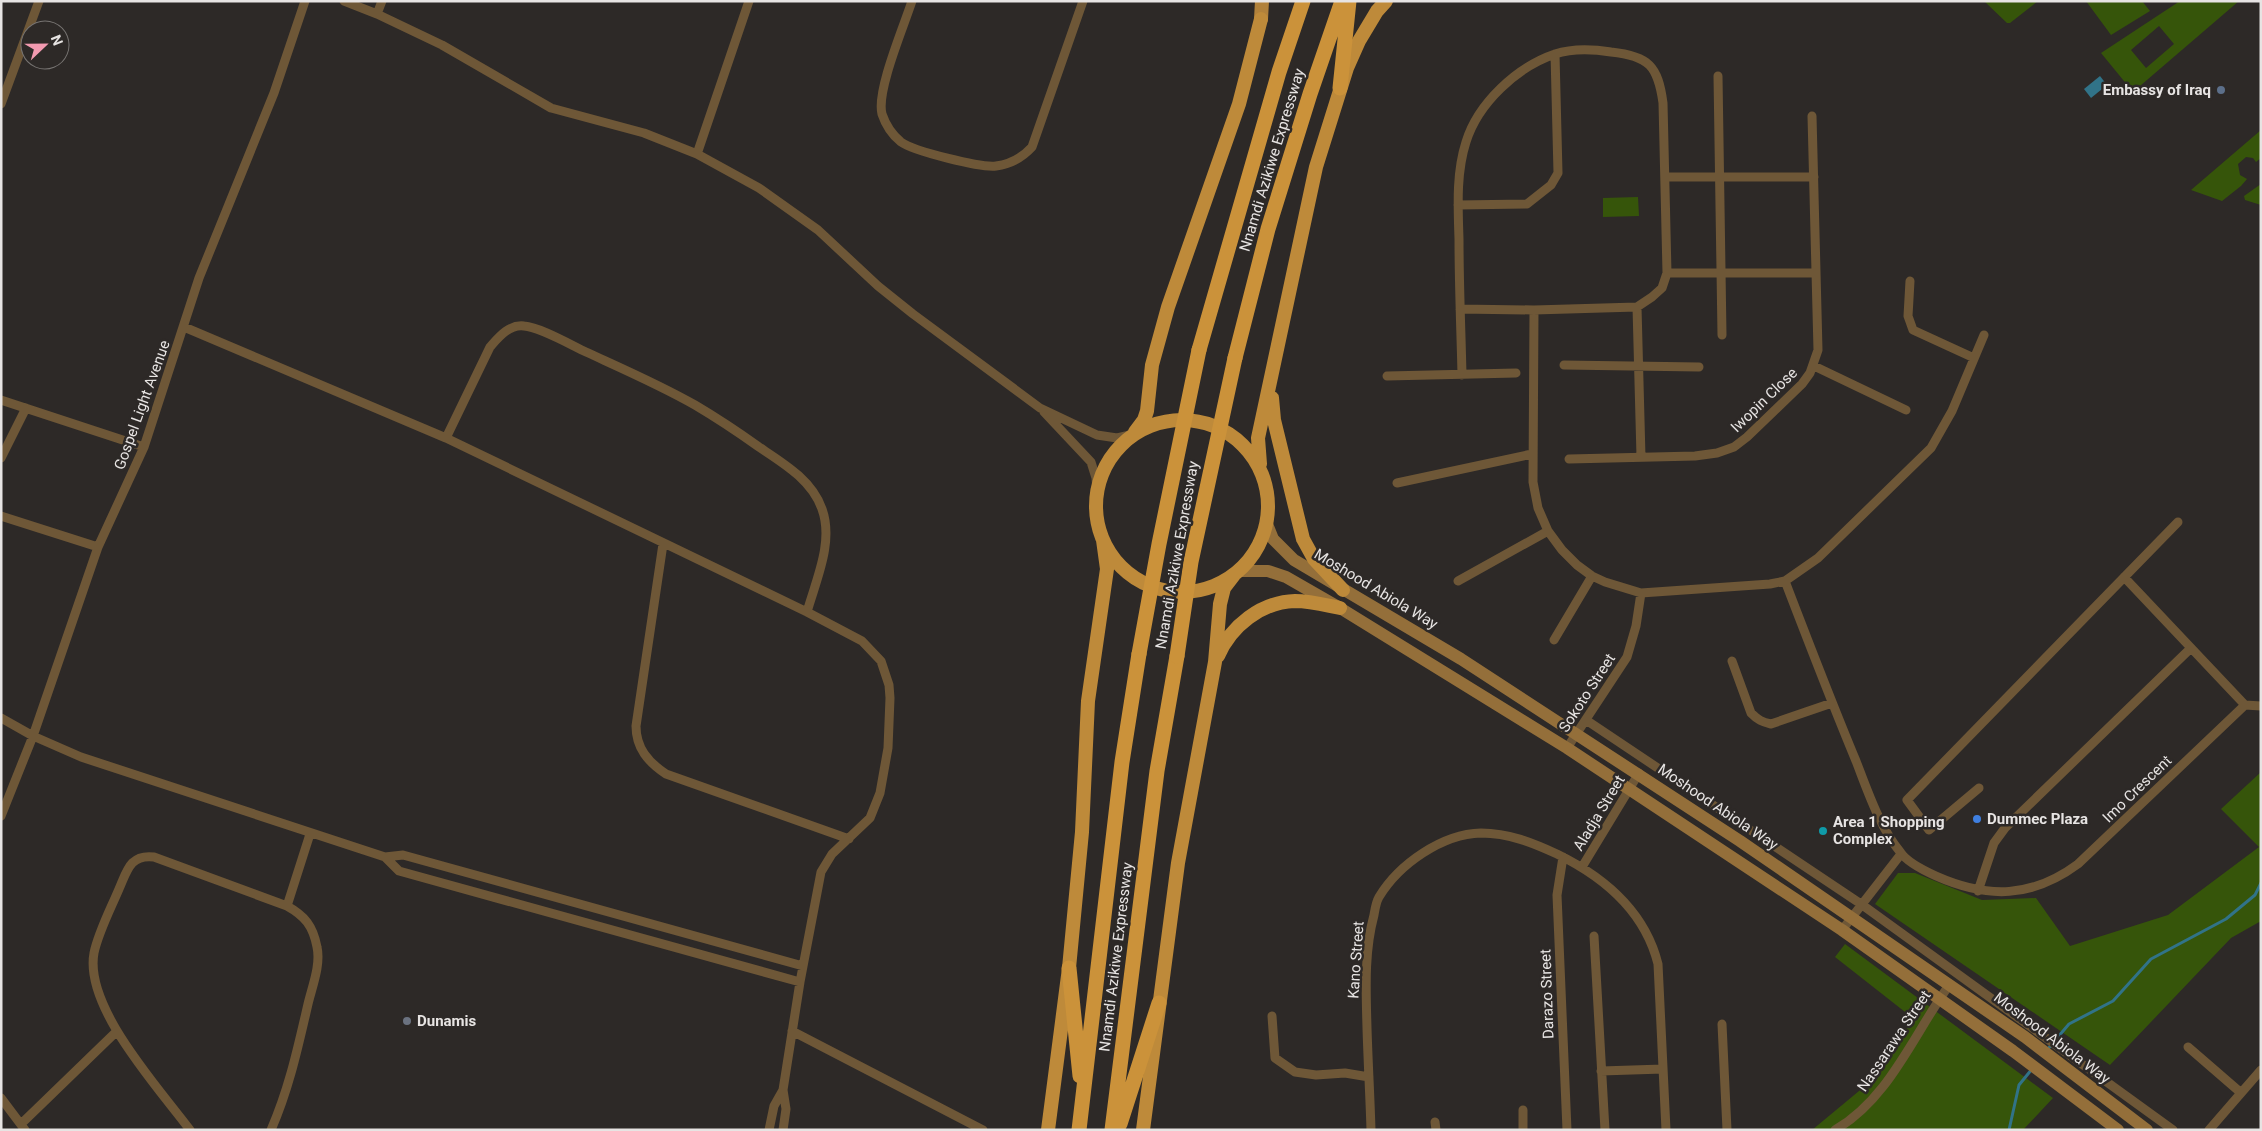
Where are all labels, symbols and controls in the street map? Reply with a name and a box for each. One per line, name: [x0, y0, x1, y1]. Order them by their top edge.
north arrow: [20, 20, 70, 70]
text: N: [48, 33, 66, 48]
street label: Nnamdi Azikiwe Expressway: [1236, 66, 1308, 254]
place label: Embassy of Iraq: [2103, 81, 2211, 99]
marker: Embassy of Iraq: [2215, 84, 2227, 96]
street label: Gospel Light Avenue: [110, 338, 174, 472]
street label: Iwopin Close: [1727, 364, 1801, 436]
street label: Nnamdi Azikiwe Expressway: [1152, 460, 1202, 650]
street label: Moshood Abiola Way: [1311, 545, 1441, 633]
street label: Sokoto Street: [1555, 650, 1619, 736]
street label: Imo Crescent: [2099, 752, 2175, 826]
street label: Moshood Abiola Way: [1654, 760, 1782, 854]
street label: Aladja Street: [1569, 772, 1629, 854]
place label: Dummec Plaza: [1987, 810, 2088, 828]
place label: Area 1 Shopping Complex: [1833, 813, 1945, 848]
marker: Dummec Plaza: [1971, 813, 1983, 825]
marker: Area 1 Shopping Complex: [1817, 825, 1829, 837]
street label: Nnamdi Azikiwe Expressway: [1095, 861, 1137, 1053]
street label: Kano Street: [1344, 921, 1368, 999]
street label: Darazo Street: [1536, 949, 1558, 1039]
street label: Nassarawa Street: [1853, 987, 1935, 1095]
street label: Moshood Abiola Way: [1990, 988, 2114, 1088]
place label: Dunamis: [417, 1012, 477, 1030]
marker: Dunamis: [401, 1015, 413, 1027]

